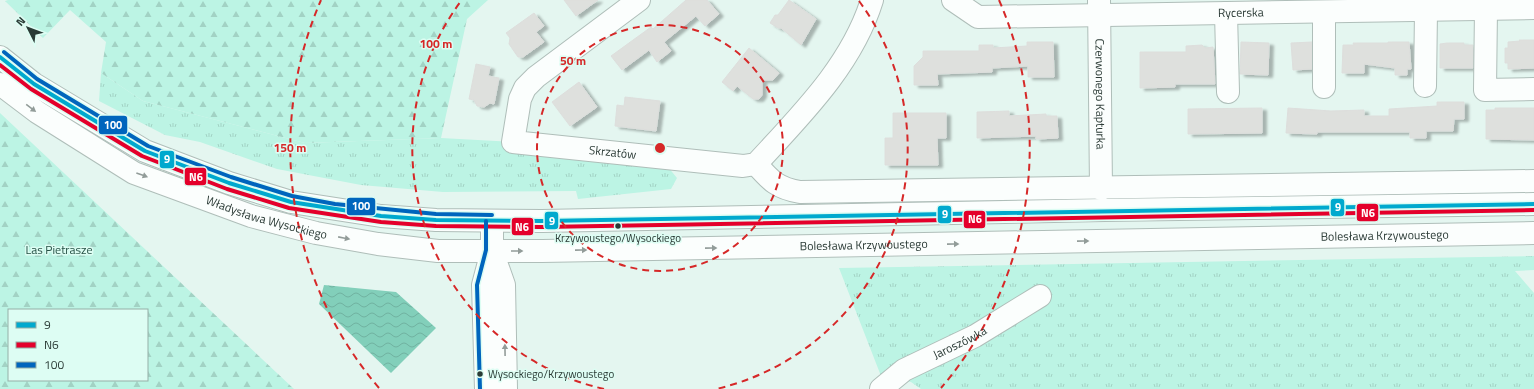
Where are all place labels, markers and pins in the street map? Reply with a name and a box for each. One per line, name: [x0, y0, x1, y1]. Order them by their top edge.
centre of rings: [653, 141, 667, 155]
marker: Krzywoustego/Wysockiego: [613, 221, 623, 231]
place label: Krzywoustego/Wysockiego: [555, 230, 681, 246]
place label: Wysockiego/Krzywoustego: [488, 366, 614, 382]
marker: Wysockiego/Krzywoustego: [475, 369, 485, 379]

